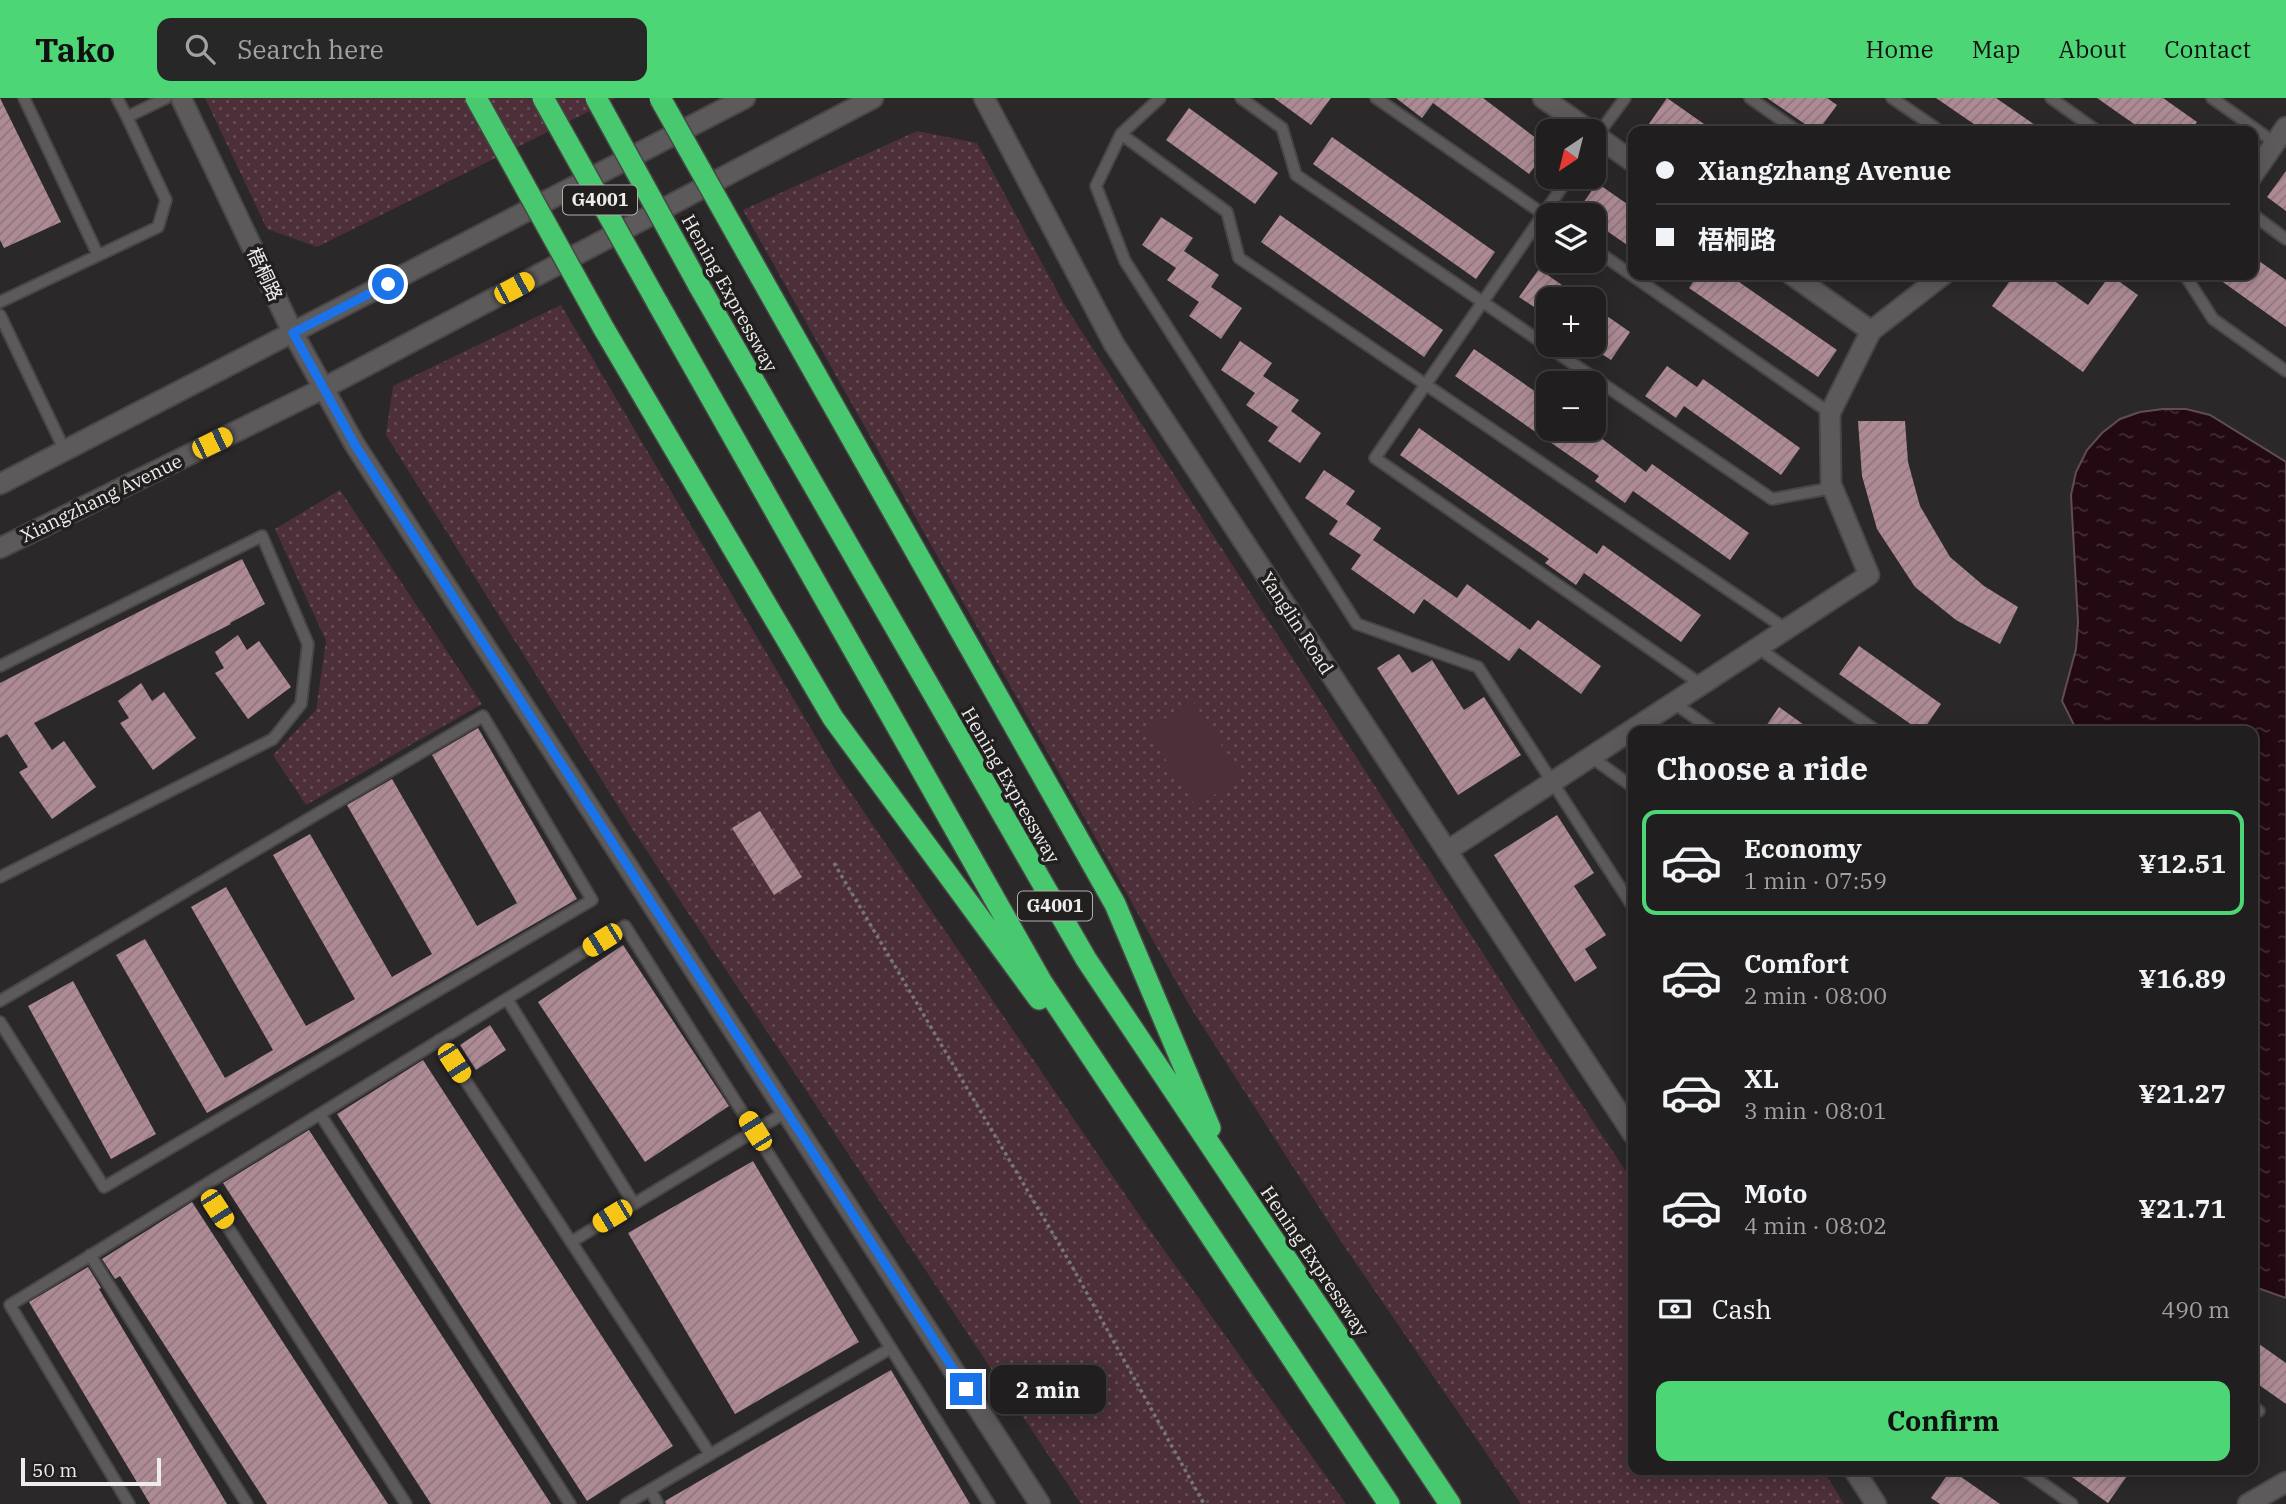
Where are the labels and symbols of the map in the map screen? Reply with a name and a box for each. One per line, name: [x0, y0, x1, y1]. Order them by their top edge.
north arrow: [1536, 119, 1606, 189]
road number: G4001: [563, 186, 637, 214]
street label: Hening Expressway: [677, 210, 784, 377]
street label: 梧桐路: [242, 243, 288, 305]
route start: [372, 268, 404, 300]
car: [491, 269, 538, 307]
car: [189, 424, 236, 462]
street label: Xiangzhang Avenue: [16, 448, 186, 548]
street label: Yanglin Road: [1255, 567, 1339, 679]
street label: Hening Expressway: [956, 703, 1066, 868]
road number: G4001: [1018, 892, 1092, 920]
car: [579, 920, 626, 960]
car: [434, 1040, 475, 1086]
car: [735, 1108, 776, 1154]
street label: Hening Expressway: [1256, 1181, 1375, 1342]
car: [197, 1186, 238, 1232]
car: [589, 1196, 636, 1236]
callout: 2 min: [990, 1364, 1106, 1414]
route end: [950, 1373, 982, 1405]
scale bar: [21, 1455, 161, 1487]

